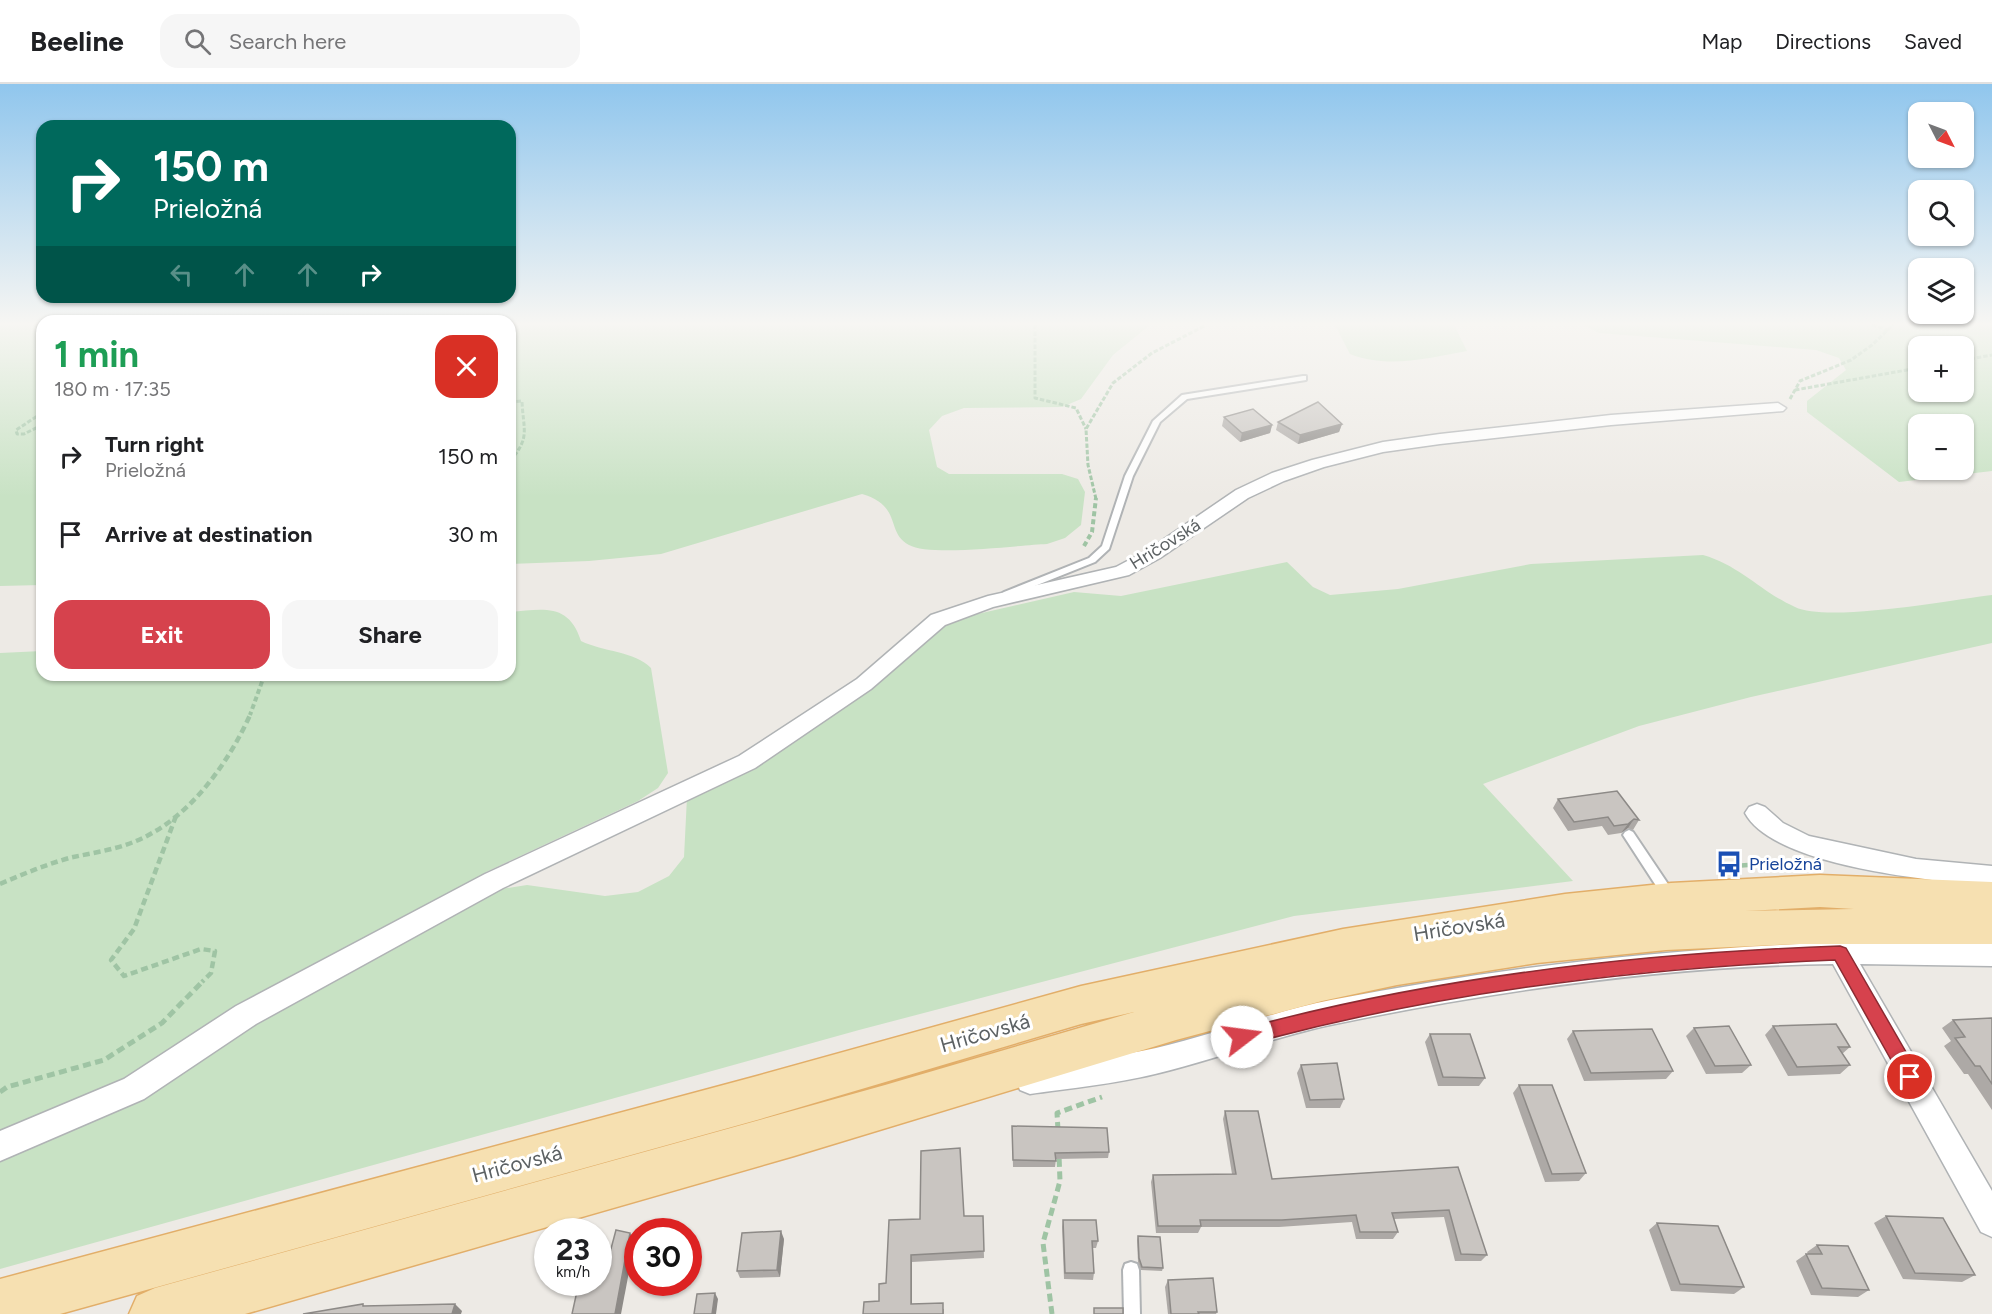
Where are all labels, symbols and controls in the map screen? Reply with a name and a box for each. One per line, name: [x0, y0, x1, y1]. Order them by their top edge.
search box: [160, 14, 580, 68]
text: Beeline: [30, 24, 124, 58]
icon: search: [181, 25, 214, 58]
text: Search here: [229, 28, 346, 55]
text: Map: [1701, 29, 1742, 54]
text: Directions: [1775, 29, 1871, 54]
text: Saved: [1904, 29, 1962, 54]
north arrow: [1908, 102, 1974, 168]
map controls: [1908, 102, 1974, 480]
text: 150 m: [153, 141, 269, 192]
icon: right: [54, 144, 132, 222]
button: search: [1908, 180, 1974, 246]
text: Prieložná: [153, 192, 262, 225]
icon: left: [165, 258, 198, 291]
icon: ahead: [228, 258, 261, 291]
icon: ahead: [291, 258, 324, 291]
icon: right: [354, 258, 387, 291]
button: layers: [1908, 258, 1974, 324]
text: 1 min: [54, 333, 139, 376]
button: close: [435, 335, 498, 398]
button: +: [1908, 336, 1974, 402]
text: 180 m · 17:35: [54, 377, 171, 401]
button: −: [1908, 414, 1974, 480]
text: Turn right: [105, 431, 204, 458]
icon: right: [54, 440, 87, 473]
text: 150 m: [438, 443, 498, 470]
text: Prieložná: [105, 458, 186, 482]
street label: Hričovská: [1126, 514, 1204, 574]
icon: arrive: [54, 518, 87, 551]
text: Arrive at destination: [105, 521, 313, 548]
text: 30 m: [448, 521, 498, 548]
button: Exit: [54, 600, 270, 669]
button: Share: [282, 600, 498, 669]
bus stop icon: Prieložná: [1714, 849, 1744, 879]
place label: Prieložná: [1749, 853, 1822, 875]
street label: Hričovská: [1411, 907, 1506, 946]
position arrow: [1210, 1005, 1274, 1069]
street label: Hričovská: [937, 1008, 1033, 1057]
pin: [1884, 1051, 1935, 1102]
icon: arrive: [1893, 1060, 1926, 1093]
street label: Hričovská: [469, 1139, 565, 1188]
speed limit sign: 30: [624, 1218, 702, 1296]
text: 23: [556, 1231, 590, 1268]
text: km/h: [556, 1263, 590, 1281]

